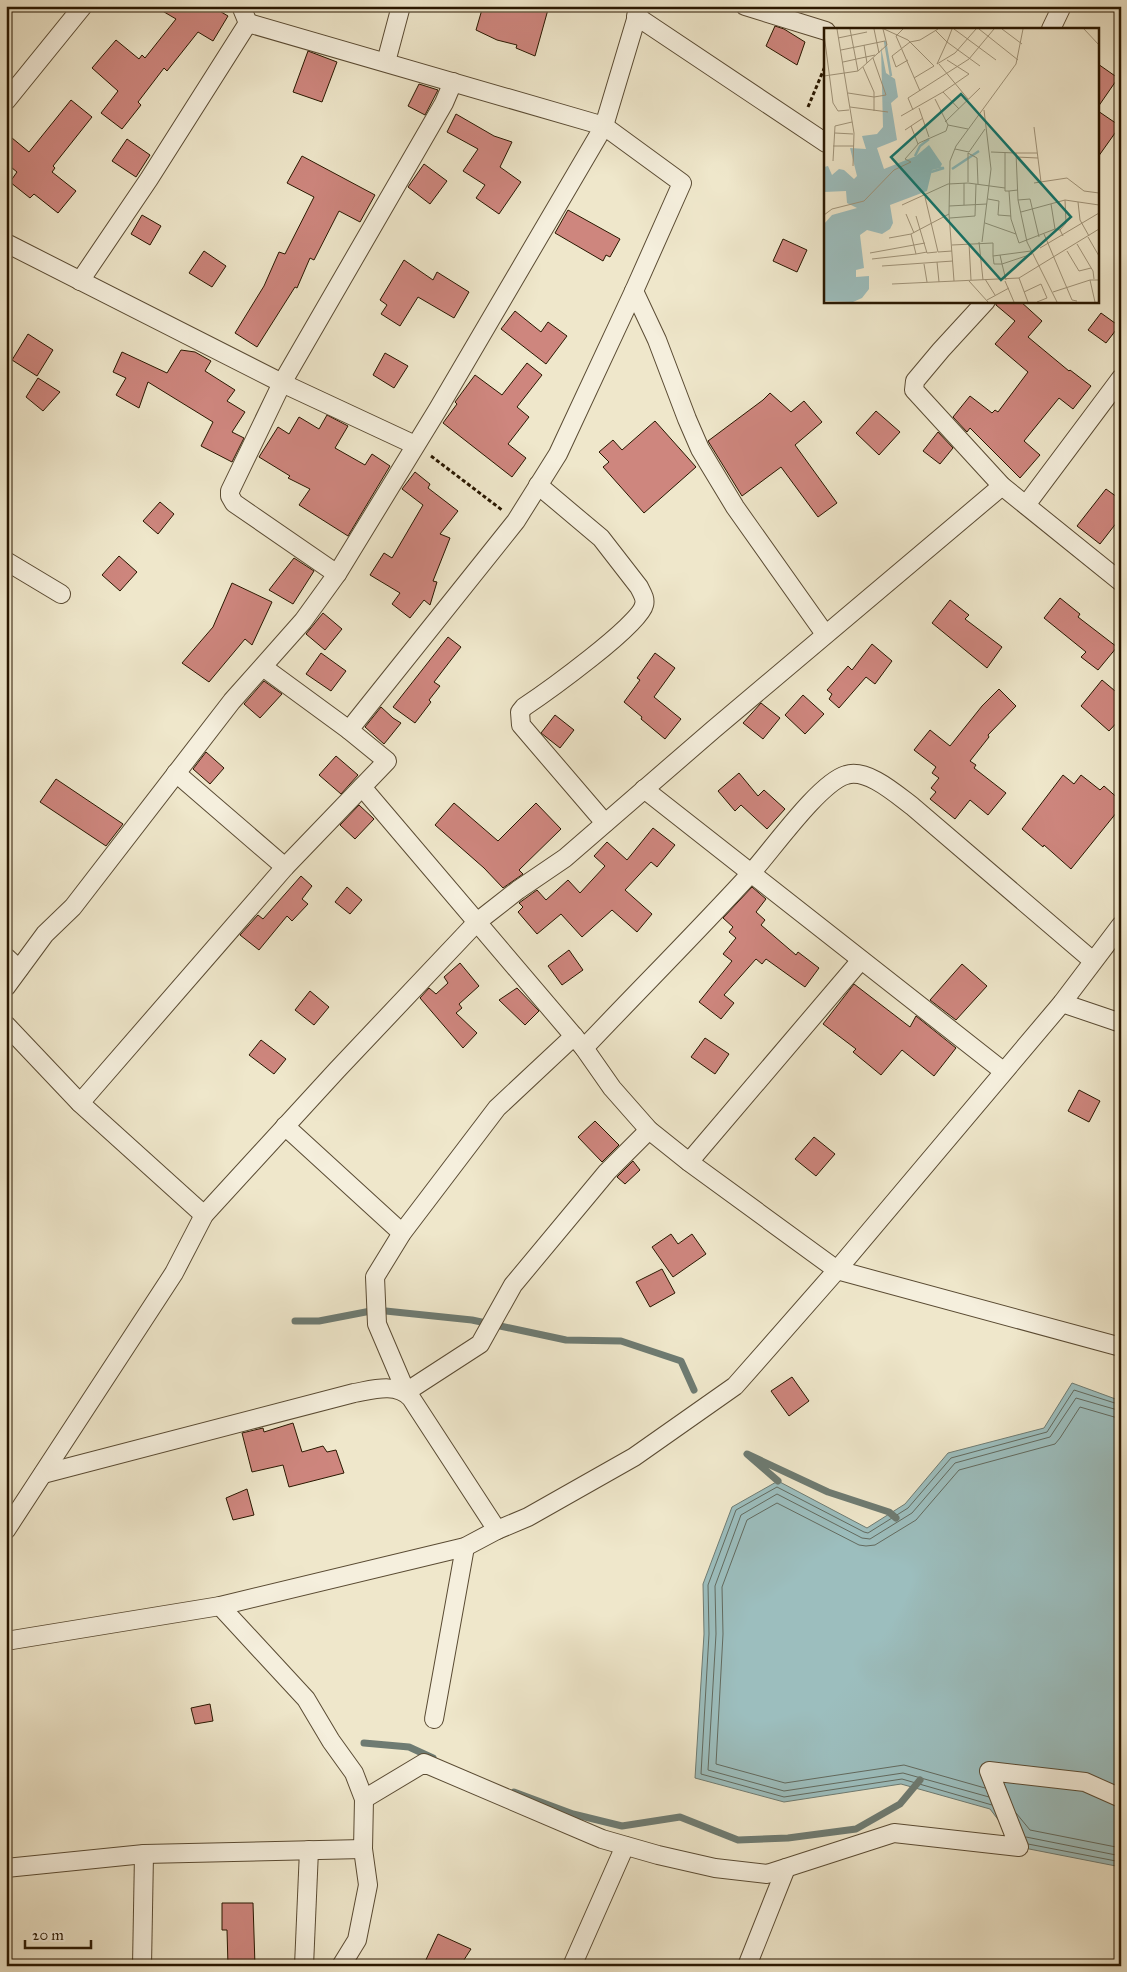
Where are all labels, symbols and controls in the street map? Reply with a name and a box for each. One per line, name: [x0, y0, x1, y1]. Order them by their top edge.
inset map: [824, 28, 1100, 302]
scale bar: [25, 1917, 91, 1949]
text: 20 m: [32, 1926, 64, 1944]

